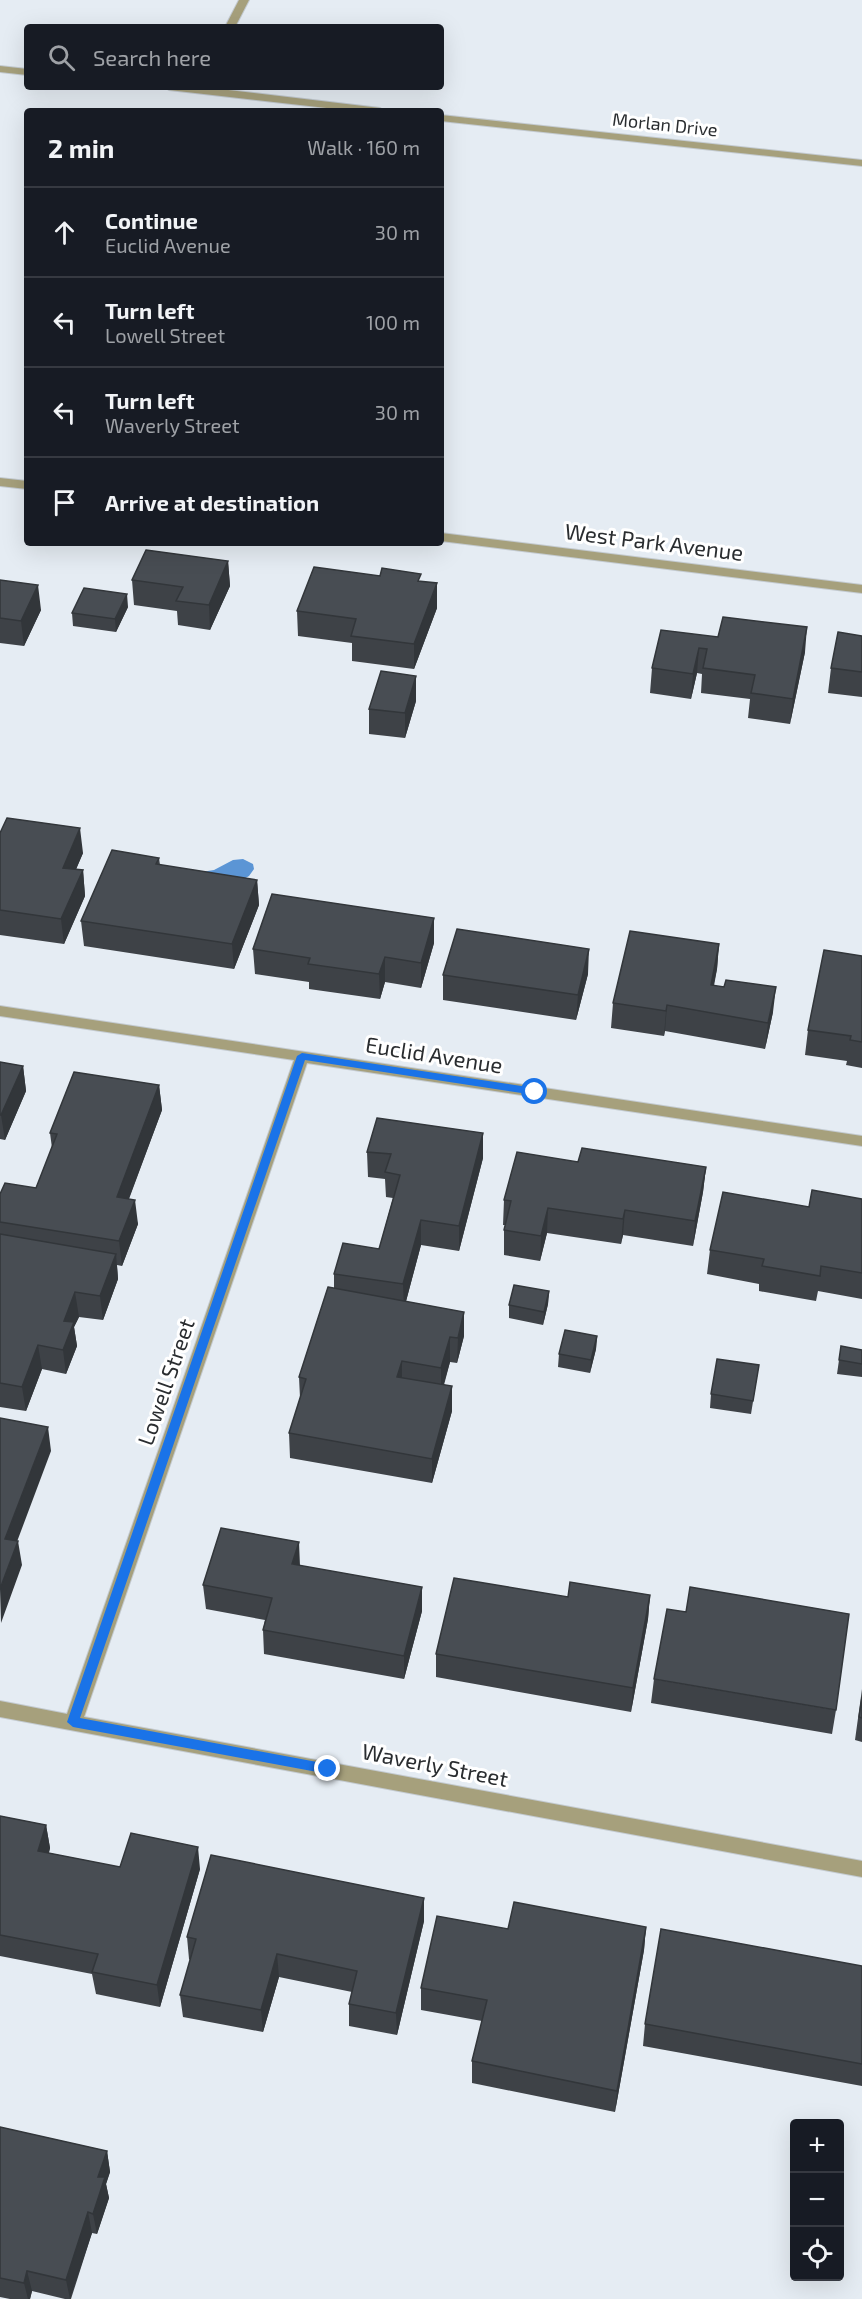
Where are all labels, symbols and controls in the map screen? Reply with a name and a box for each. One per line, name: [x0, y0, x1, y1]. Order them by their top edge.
search box: [24, 24, 444, 90]
icon: search: [45, 41, 78, 74]
text: Search here: [93, 44, 211, 70]
street label: Morlan Drive: [611, 108, 719, 140]
text: 2 min: [48, 132, 114, 163]
text: Walk · 160 m: [307, 135, 420, 159]
text: Continue: [105, 207, 198, 233]
icon: ahead: [48, 216, 81, 249]
text: 30 m: [375, 220, 420, 244]
text: Euclid Avenue: [105, 233, 231, 257]
text: Turn left: [105, 297, 194, 323]
icon: left: [48, 306, 81, 339]
text: 100 m: [366, 310, 420, 334]
text: Lowell Street: [105, 323, 225, 347]
text: Turn left: [105, 387, 194, 413]
icon: left: [48, 396, 81, 429]
text: 30 m: [375, 400, 420, 424]
text: Waverly Street: [105, 413, 240, 437]
icon: arrive: [48, 486, 81, 519]
text: Arrive at destination: [105, 489, 319, 515]
street label: West Park Avenue: [563, 517, 745, 565]
street label: Euclid Avenue: [364, 1030, 505, 1078]
route start: [521, 1078, 547, 1104]
street label: Lowell Street: [131, 1315, 199, 1448]
street label: Waverly Street: [360, 1737, 510, 1791]
route end: [314, 1755, 340, 1781]
map controls: [790, 2119, 844, 2281]
button: +: [790, 2119, 844, 2173]
button: −: [790, 2173, 844, 2227]
button: locate: [790, 2227, 844, 2281]

